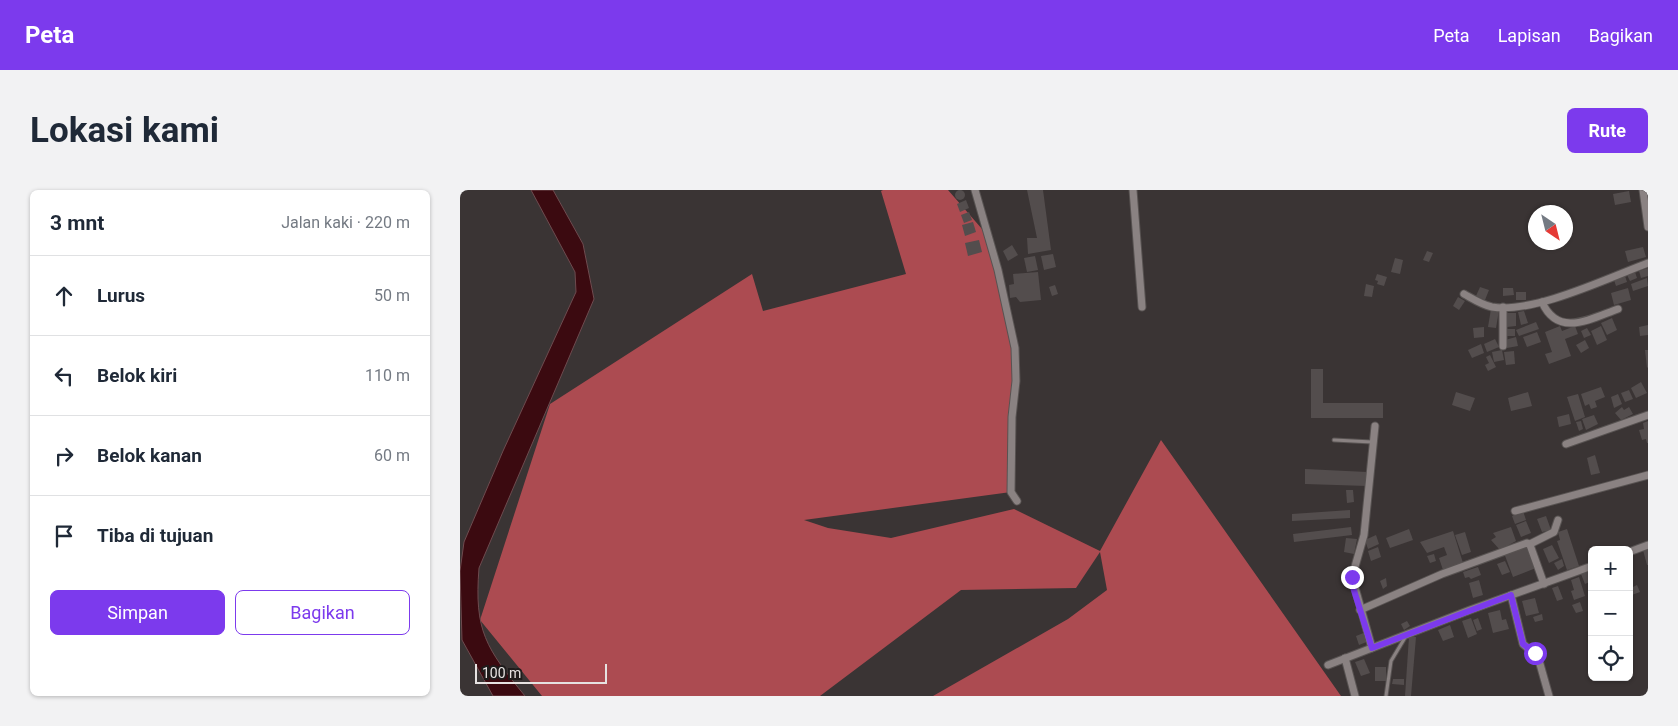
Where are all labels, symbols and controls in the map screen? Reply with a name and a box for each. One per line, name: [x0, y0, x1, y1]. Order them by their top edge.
text: Peta: [25, 21, 74, 49]
text: Peta: [1433, 25, 1470, 46]
text: Lapisan: [1498, 25, 1561, 46]
text: Bagikan: [1589, 25, 1653, 46]
button: Rute: [1567, 108, 1648, 153]
text: Lokasi kami: [30, 110, 219, 151]
north arrow: [1528, 205, 1573, 250]
text: 3 mnt: [50, 211, 104, 235]
text: Jalan kaki · 220 m: [281, 213, 410, 232]
icon: ahead: [50, 282, 78, 310]
text: Lurus: [97, 284, 145, 307]
text: 50 m: [374, 286, 410, 305]
icon: left: [50, 362, 78, 390]
text: Belok kiri: [97, 364, 177, 387]
text: 110 m: [365, 366, 410, 385]
icon: right: [50, 442, 78, 470]
text: Belok kanan: [97, 444, 202, 467]
text: 60 m: [374, 446, 410, 465]
icon: arrive: [50, 522, 78, 550]
text: Tiba di tujuan: [97, 524, 213, 547]
map controls: [1588, 546, 1633, 681]
button: +: [1588, 546, 1633, 591]
route end: [1341, 566, 1364, 589]
button: Simpan: [50, 590, 225, 635]
button: Bagikan: [235, 590, 410, 635]
button: −: [1588, 591, 1633, 636]
button: locate: [1588, 636, 1633, 681]
route start: [1524, 642, 1547, 665]
scale bar: [475, 661, 608, 684]
text: 100 m: [482, 665, 521, 681]

